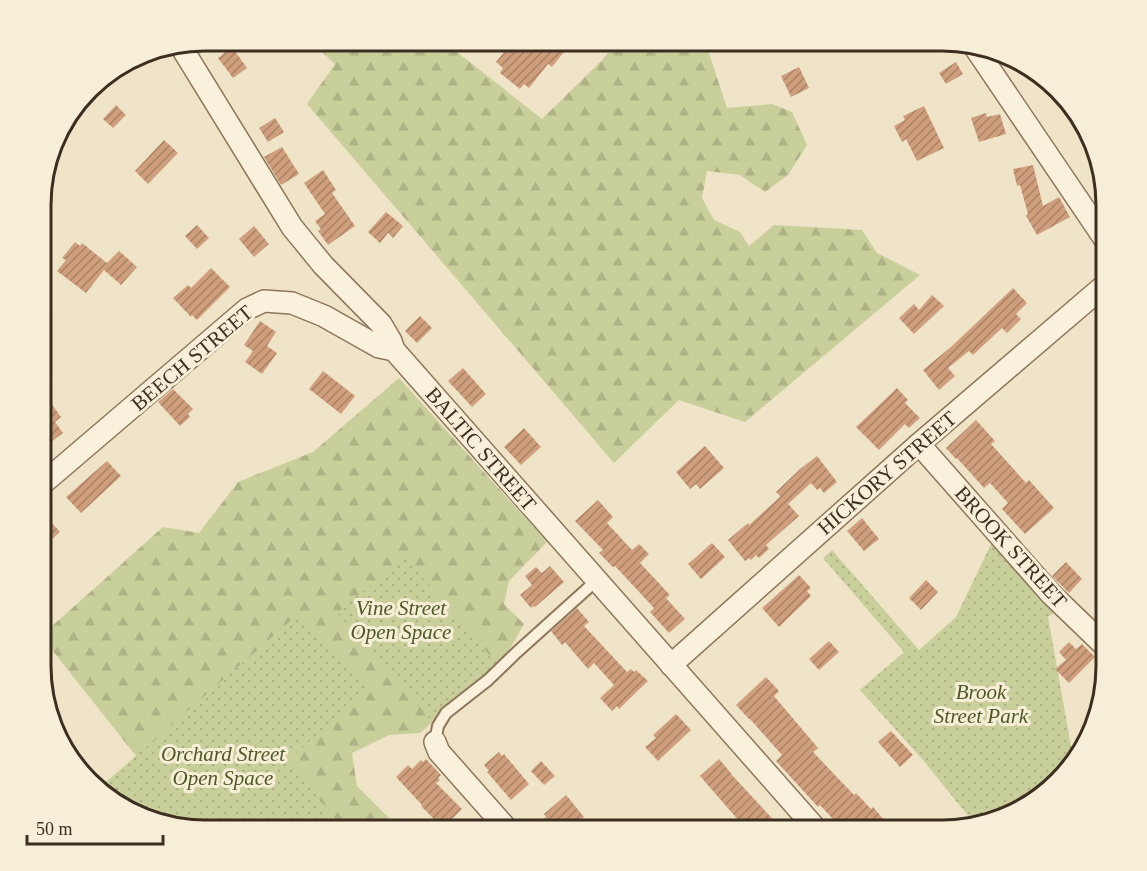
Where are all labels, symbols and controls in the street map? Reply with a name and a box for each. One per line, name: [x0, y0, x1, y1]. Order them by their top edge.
street label: BEECH STREET: [126, 300, 258, 416]
street label: BALTIC STREET: [421, 382, 541, 516]
street label: HICKORY STREET: [813, 406, 961, 540]
street label: BROOK STREET: [950, 481, 1072, 613]
park label: Vine Street Open Space: [351, 596, 451, 644]
park label: Brook Street Park: [934, 680, 1029, 728]
park label: Orchard Street Open Space: [161, 742, 286, 790]
scale bar: [27, 808, 164, 846]
text: 50 m: [36, 819, 73, 839]

